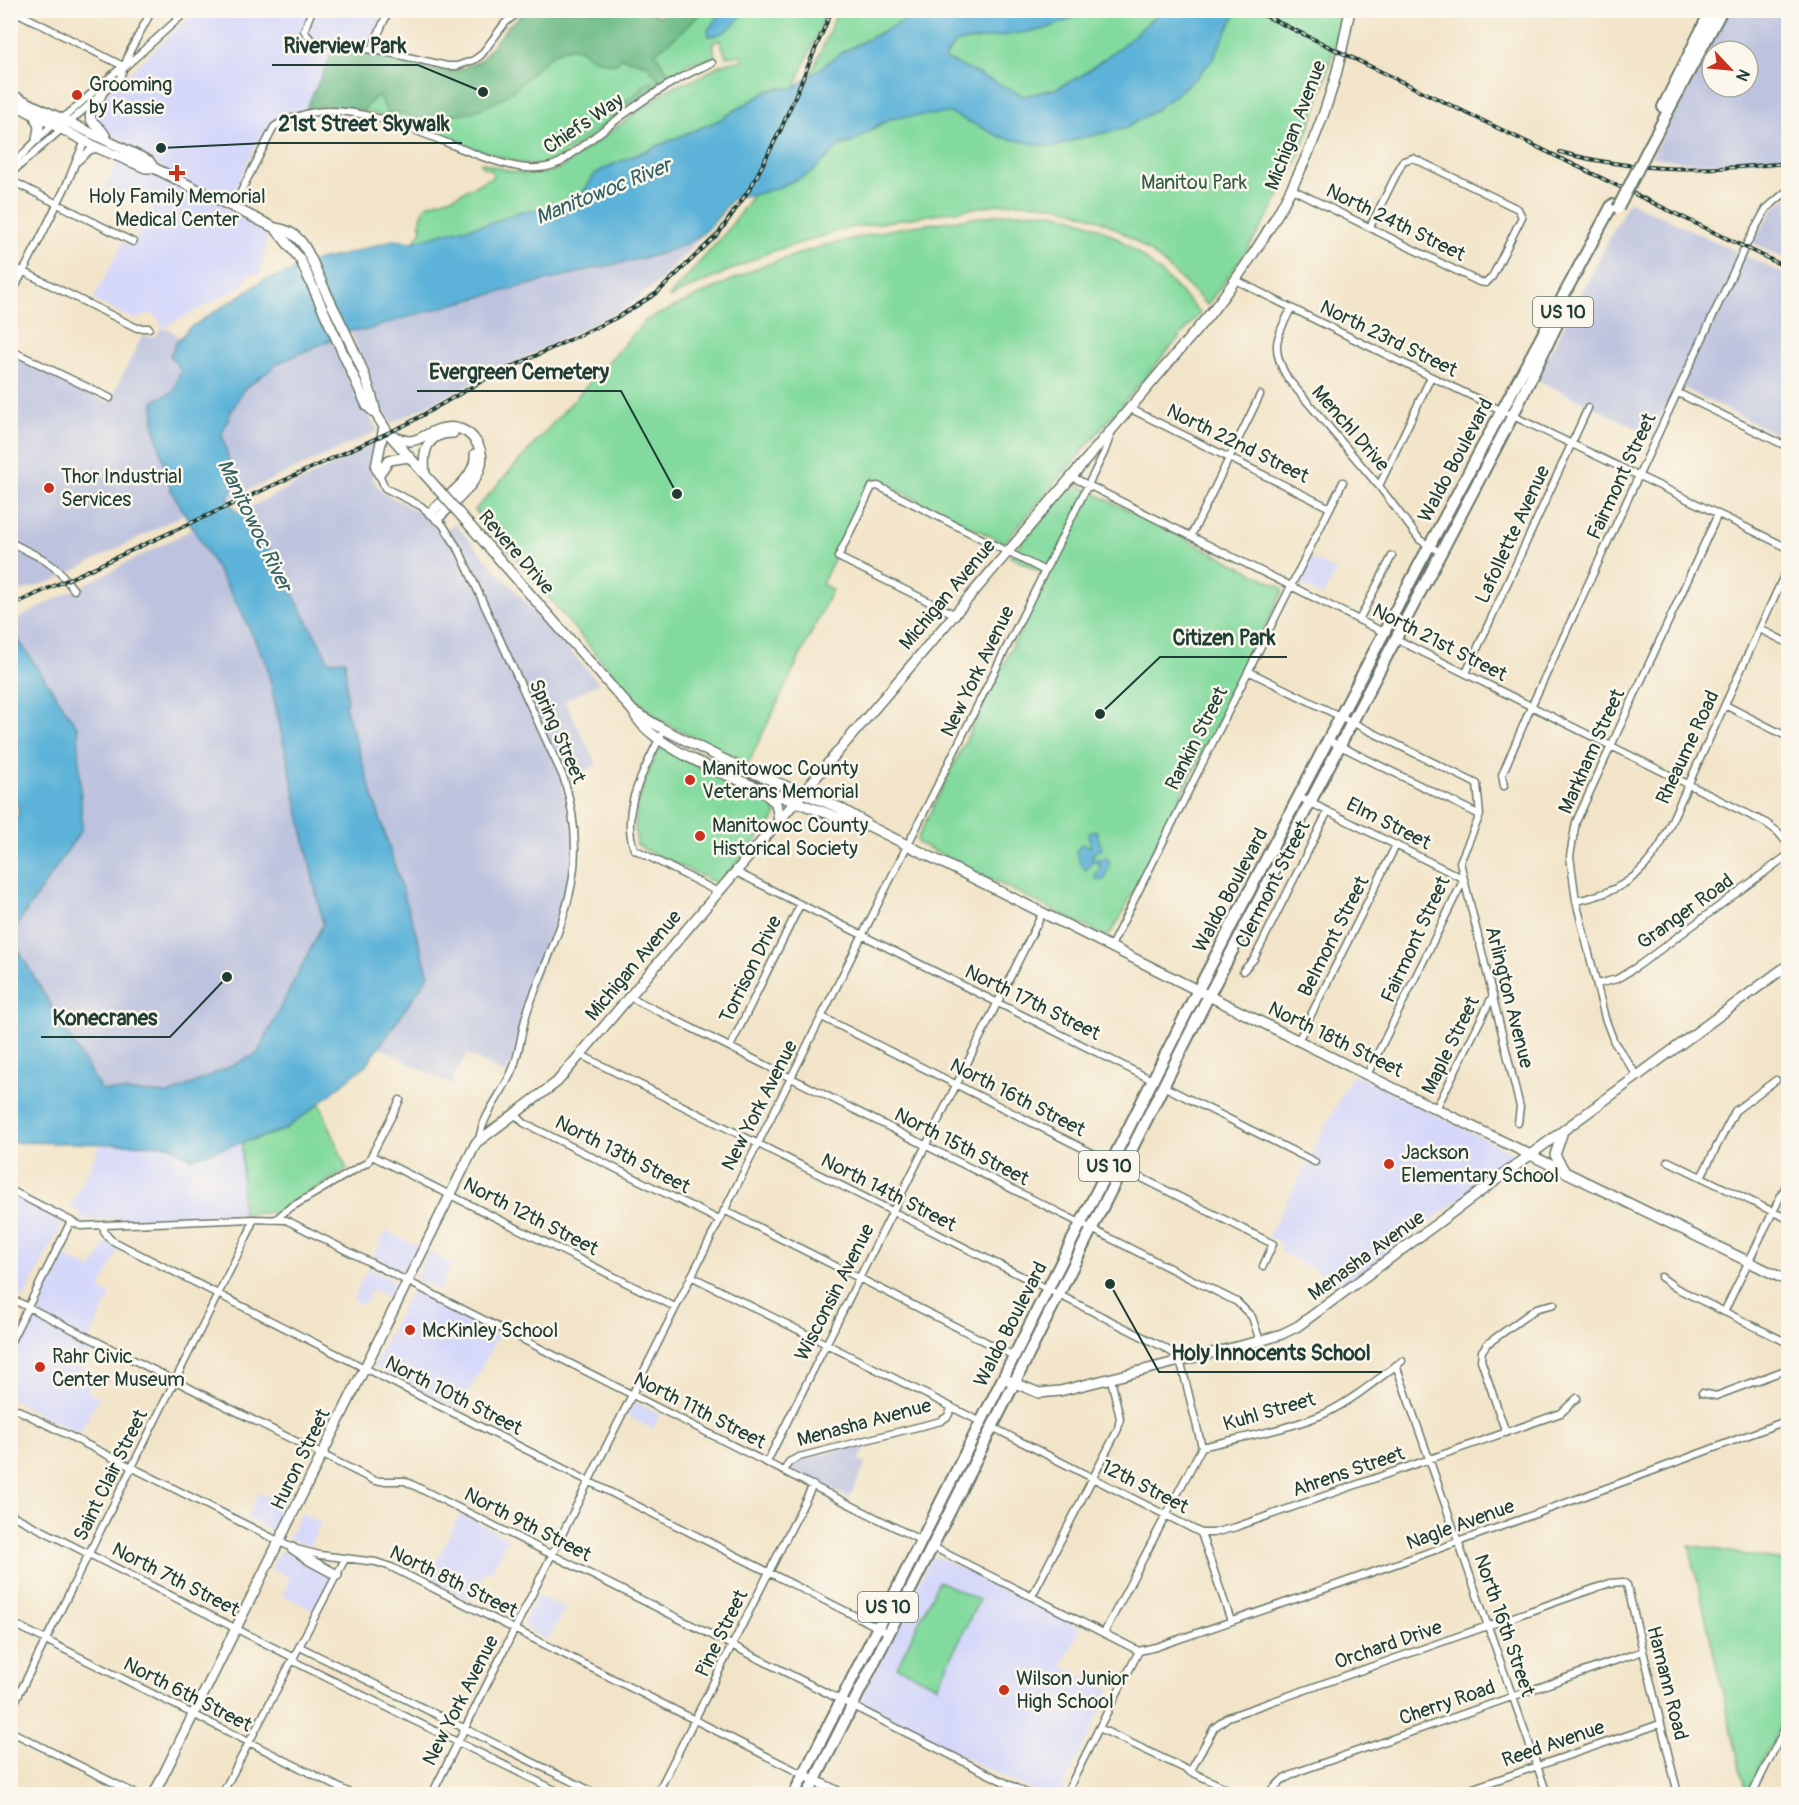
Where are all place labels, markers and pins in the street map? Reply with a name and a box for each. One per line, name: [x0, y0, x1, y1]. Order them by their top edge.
callout: Riverview Park: [272, 26, 418, 65]
place label: Grooming by Kassie: [89, 72, 172, 120]
marker: Grooming by Kassie: [70, 88, 84, 102]
callout: 21st Street Skywalk: [266, 104, 462, 143]
marker: Holy Family Memorial Medical Center: [168, 164, 186, 182]
place label: Holy Family Memorial Medical Center: [88, 184, 266, 232]
callout: Evergreen Cemetery: [417, 352, 621, 391]
place label: Thor Industrial Services: [61, 464, 182, 512]
marker: Thor Industrial Services: [42, 481, 56, 495]
callout: Citizen Park: [1160, 618, 1287, 657]
place label: Manitowoc County Veterans Memorial: [702, 756, 859, 804]
marker: Manitowoc County Veterans Memorial: [683, 773, 697, 787]
place label: Manitowoc County Historical Society: [712, 813, 869, 861]
marker: Manitowoc County Historical Society: [693, 829, 707, 843]
callout: Konecranes: [41, 998, 170, 1037]
place label: Jackson Elementary School: [1401, 1140, 1559, 1188]
marker: Jackson Elementary School: [1382, 1157, 1396, 1171]
place label: McKinley School: [422, 1318, 558, 1343]
marker: McKinley School: [403, 1323, 417, 1337]
callout: Holy Innocents School: [1159, 1333, 1382, 1372]
place label: Rahr Civic Center Museum: [52, 1344, 185, 1392]
marker: Rahr Civic Center Museum: [33, 1360, 47, 1374]
place label: Wilson Junior High School: [1016, 1666, 1129, 1714]
marker: Wilson Junior High School: [997, 1683, 1011, 1697]

